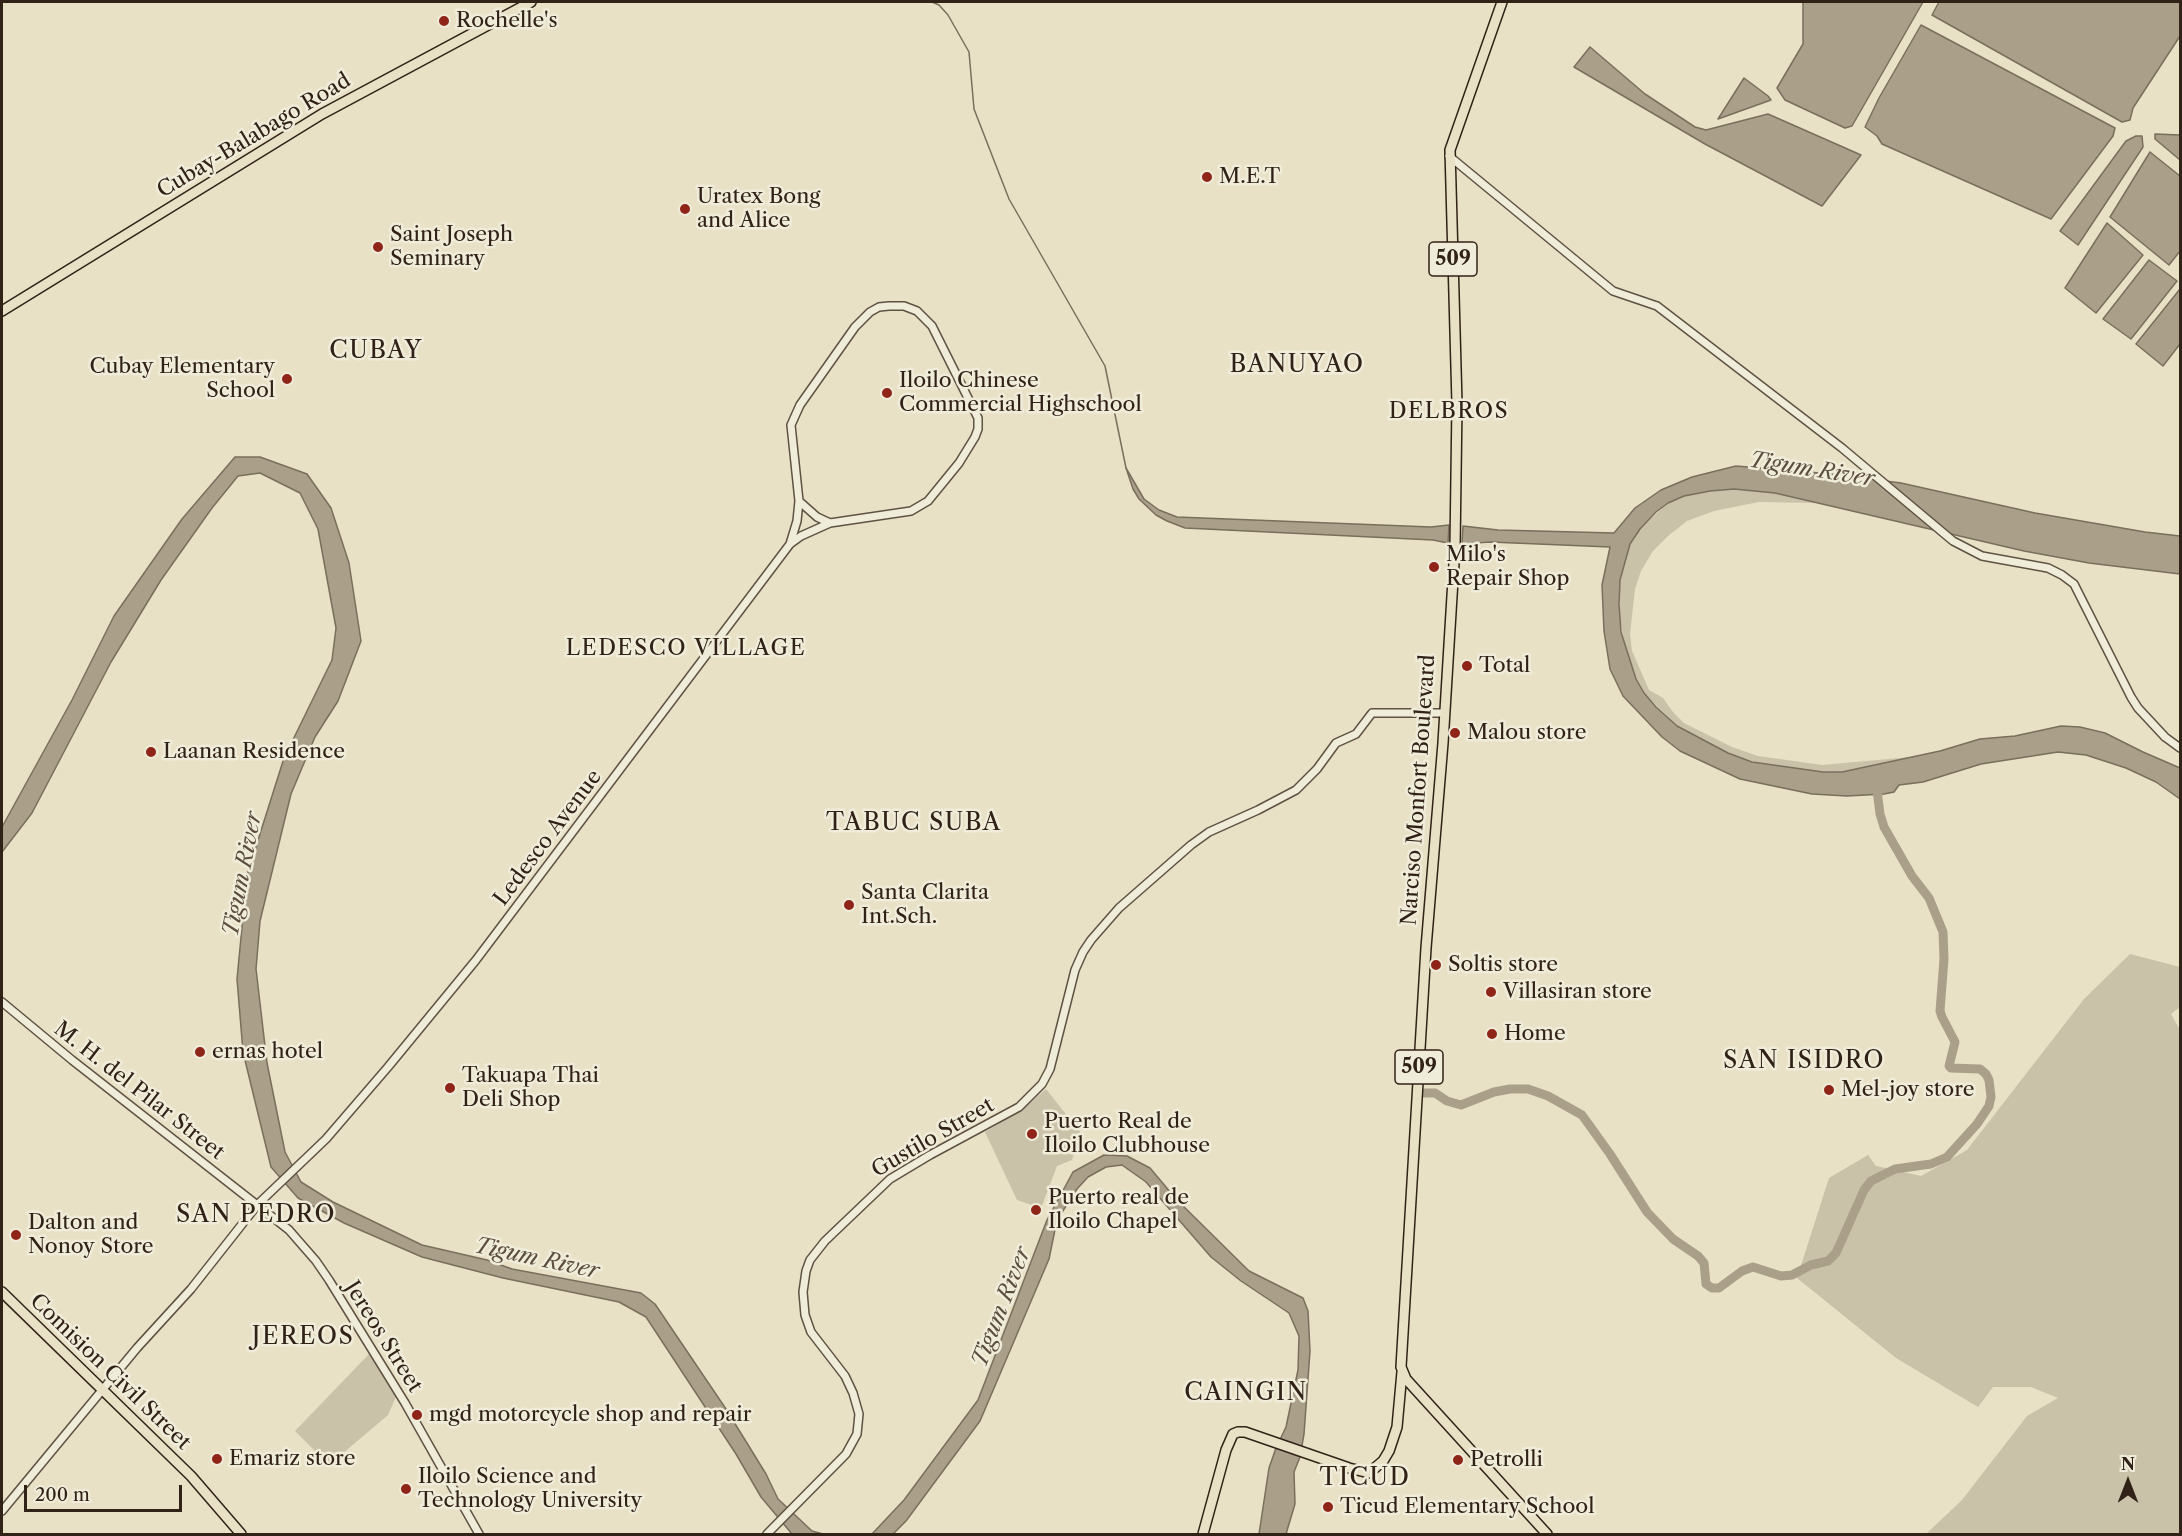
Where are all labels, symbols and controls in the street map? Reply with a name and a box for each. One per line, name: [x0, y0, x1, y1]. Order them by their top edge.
place label: Rochelle's: [456, 8, 558, 34]
marker: Rochelle's: [437, 14, 451, 28]
street label: Cubay-Balabago Road: [153, 68, 355, 204]
place label: M.E.T: [1219, 164, 1280, 190]
marker: M.E.T: [1200, 170, 1214, 184]
place label: Uratex Bong and Alice: [697, 184, 820, 234]
marker: Uratex Bong and Alice: [678, 202, 692, 216]
place label: Saint Joseph Seminary: [390, 222, 513, 272]
marker: Saint Joseph Seminary: [371, 240, 385, 254]
road number: 509: [1429, 242, 1477, 276]
district label: CUBAY: [329, 337, 423, 365]
district label: BANUYAO: [1230, 351, 1364, 379]
place label: Cubay Elementary School: [89, 354, 275, 404]
place label: Iloilo Chinese Commercial Highschool: [899, 368, 1142, 418]
marker: Cubay Elementary School: [280, 372, 294, 386]
marker: Iloilo Chinese Commercial Highschool: [880, 386, 894, 400]
district label: DELBROS: [1389, 399, 1509, 425]
water label: Tigum River: [1748, 447, 1876, 493]
place label: Milo's Repair Shop: [1446, 542, 1569, 592]
marker: Milo's Repair Shop: [1427, 560, 1441, 574]
district label: LEDESCO VILLAGE: [566, 636, 806, 662]
place label: Total: [1479, 653, 1530, 679]
street label: Narciso Monfort Boulevard: [1397, 654, 1441, 926]
marker: Total: [1460, 659, 1474, 673]
place label: Malou store: [1467, 720, 1586, 746]
marker: Malou store: [1448, 726, 1462, 740]
place label: Laanan Residence: [163, 739, 345, 765]
marker: Laanan Residence: [144, 745, 158, 759]
street label: Ledesco Avenue: [489, 765, 607, 911]
water label: Tigum River: [218, 809, 268, 939]
district label: TABUC SUBA: [826, 809, 1002, 837]
place label: Santa Clarita Int.Sch.: [861, 880, 989, 930]
marker: Santa Clarita Int.Sch.: [842, 898, 856, 912]
place label: Soltis store: [1448, 952, 1558, 978]
marker: Soltis store: [1429, 958, 1443, 972]
place label: Villasiran store: [1503, 979, 1652, 1005]
marker: Villasiran store: [1484, 985, 1498, 999]
street label: M. H. del Pilar Street: [49, 1017, 229, 1165]
place label: Home: [1504, 1021, 1566, 1047]
marker: Home: [1485, 1027, 1499, 1041]
place label: ernas hotel: [212, 1039, 323, 1065]
marker: ernas hotel: [193, 1045, 207, 1059]
district label: SAN ISIDRO: [1723, 1047, 1885, 1075]
road number: 509: [1395, 1050, 1443, 1084]
place label: Takuapa Thai Deli Shop: [462, 1063, 599, 1113]
place label: Mel-joy store: [1841, 1077, 1974, 1103]
marker: Takuapa Thai Deli Shop: [443, 1081, 457, 1095]
marker: Mel-joy store: [1822, 1083, 1836, 1097]
street label: Gustilo Street: [867, 1093, 999, 1183]
place label: Puerto Real de Iloilo Clubhouse: [1044, 1109, 1210, 1159]
marker: Puerto Real de Iloilo Clubhouse: [1025, 1127, 1039, 1141]
place label: Puerto real de Iloilo Chapel: [1048, 1185, 1189, 1235]
district label: SAN PEDRO: [176, 1201, 336, 1229]
marker: Puerto real de Iloilo Chapel: [1029, 1203, 1043, 1217]
place label: Dalton and Nonoy Store: [28, 1210, 154, 1260]
marker: Dalton and Nonoy Store: [9, 1228, 23, 1242]
water label: Tigum River: [472, 1233, 602, 1285]
water label: Tigum River: [967, 1243, 1037, 1371]
street label: Jereos Street: [339, 1277, 427, 1397]
street label: Comision Civil Street: [24, 1289, 196, 1455]
district label: JEREOS: [252, 1323, 354, 1351]
district label: CAINGIN: [1184, 1379, 1308, 1407]
place label: mgd motorcycle shop and repair: [429, 1402, 752, 1428]
marker: mgd motorcycle shop and repair: [410, 1408, 424, 1422]
place label: Emariz store: [229, 1446, 355, 1472]
place label: Petrolli: [1470, 1447, 1543, 1473]
marker: Emariz store: [210, 1452, 224, 1466]
north arrow: [2098, 1452, 2158, 1512]
marker: Petrolli: [1451, 1453, 1465, 1467]
text: N: [2121, 1454, 2135, 1474]
place label: Iloilo Science and Technology University: [418, 1464, 642, 1514]
district label: TICUD: [1320, 1464, 1410, 1492]
scale bar: [27, 1473, 184, 1511]
marker: Iloilo Science and Technology University: [399, 1482, 413, 1496]
text: 200 m: [35, 1484, 90, 1506]
place label: Ticud Elementary School: [1340, 1494, 1594, 1520]
marker: Ticud Elementary School: [1321, 1500, 1335, 1514]

